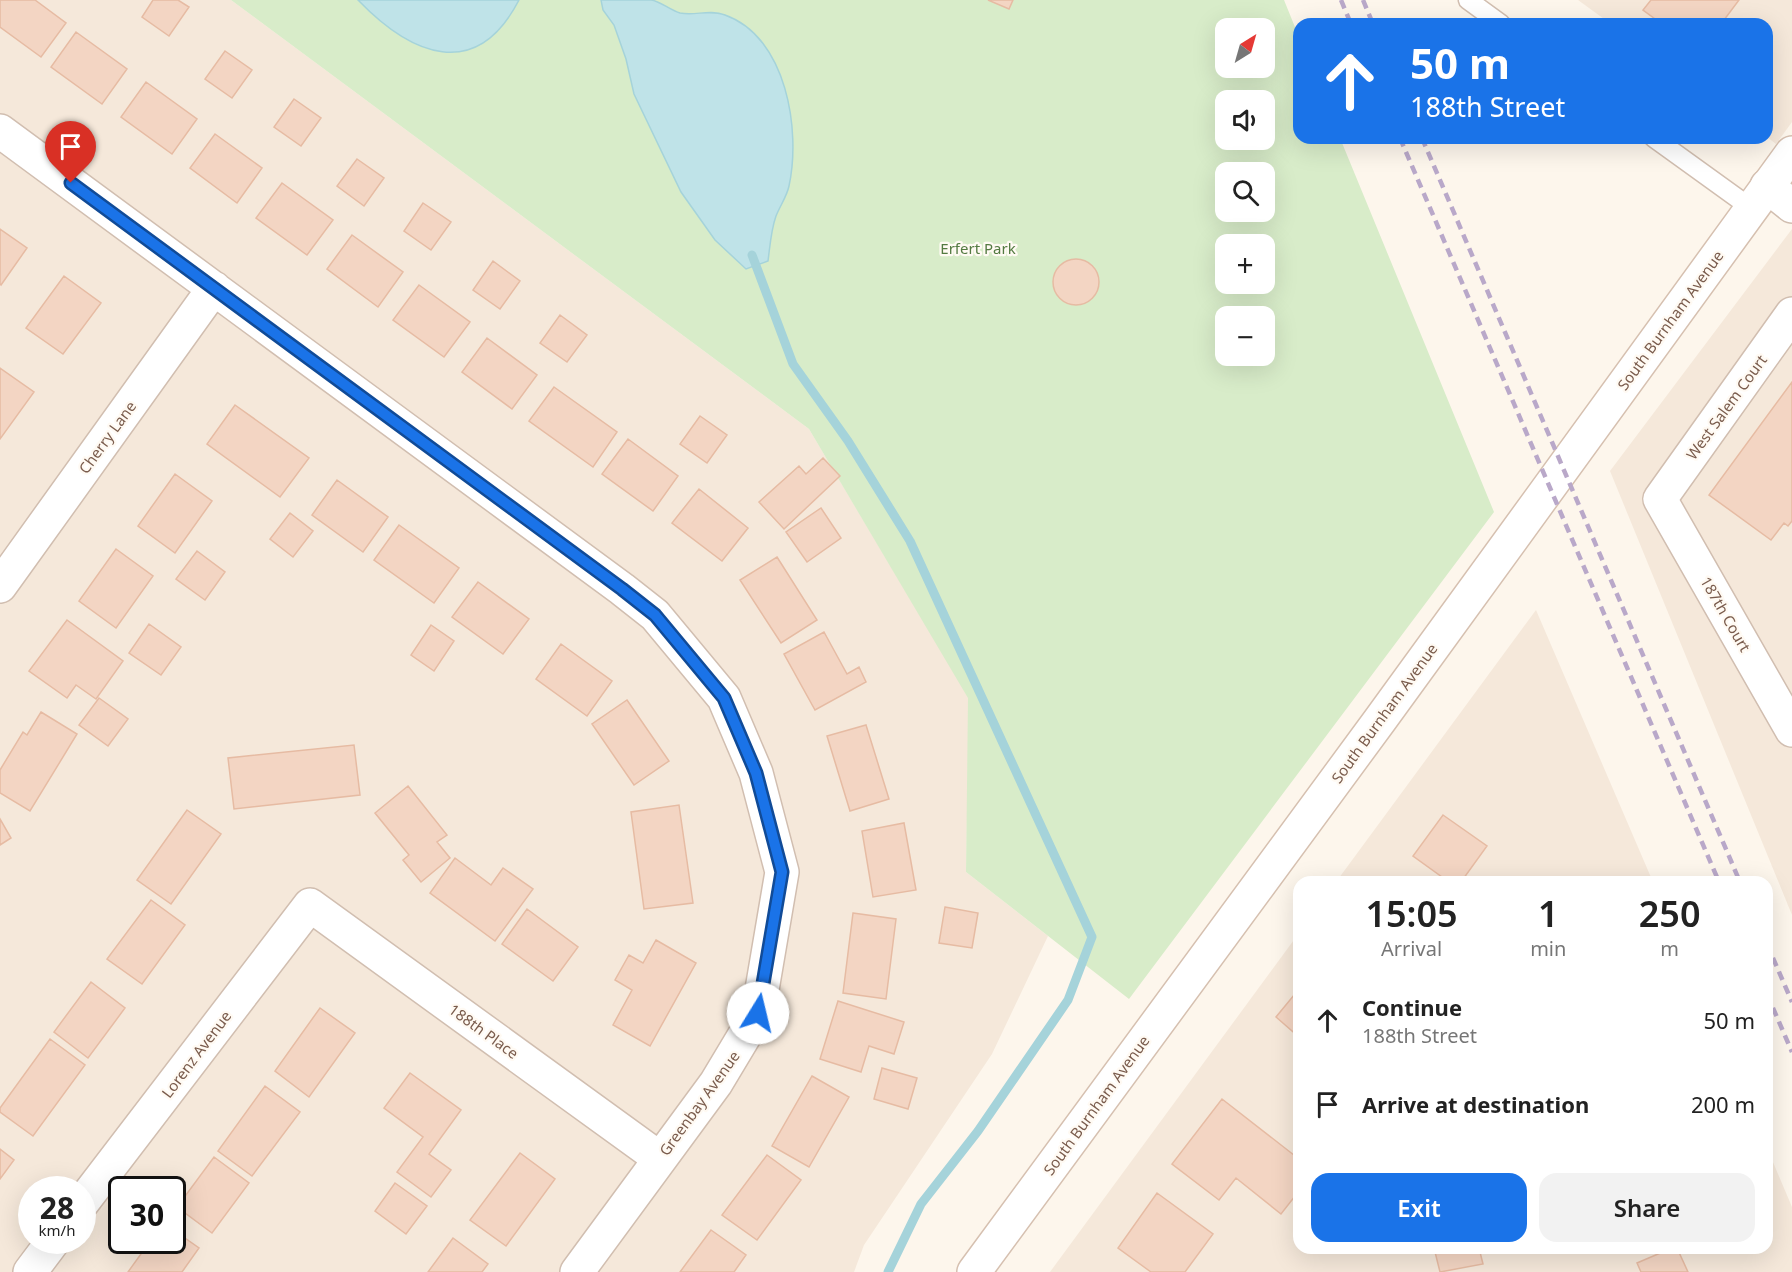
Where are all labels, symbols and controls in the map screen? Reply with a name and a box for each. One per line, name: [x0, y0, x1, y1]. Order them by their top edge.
north arrow: [1215, 18, 1275, 78]
map controls: [1215, 18, 1275, 366]
text: 50 m: [1410, 34, 1510, 91]
icon: ahead: [1311, 42, 1389, 120]
text: 188th Street: [1410, 88, 1565, 125]
button: sound: [1215, 90, 1275, 150]
pin: [45, 121, 96, 183]
icon: arrive: [54, 130, 87, 163]
button: search: [1215, 162, 1275, 222]
button: +: [1215, 234, 1275, 294]
park label: Erfert Park: [940, 238, 1016, 258]
street label: South Burnham Avenue: [1613, 246, 1727, 394]
button: −: [1215, 306, 1275, 366]
street label: West Salem Court: [1681, 350, 1771, 463]
street label: Cherry Lane: [74, 397, 140, 477]
street label: 187th Court: [1696, 573, 1756, 656]
street label: South Burnham Avenue: [1327, 639, 1441, 787]
text: 15:05: [1365, 889, 1458, 938]
text: 1: [1538, 889, 1559, 938]
text: 250: [1639, 889, 1701, 938]
text: Arrival: [1381, 935, 1442, 962]
text: min: [1530, 935, 1566, 962]
text: m: [1660, 935, 1679, 962]
position arrow: [726, 981, 790, 1045]
text: Continue: [1362, 992, 1462, 1022]
street label: 188th Place: [445, 999, 523, 1063]
icon: ahead: [1311, 1004, 1344, 1037]
text: 50 m: [1704, 1005, 1755, 1035]
street label: Lorenz Avenue: [157, 1006, 235, 1102]
text: 188th Street: [1362, 1022, 1477, 1049]
street label: South Burnham Avenue: [1039, 1031, 1153, 1179]
street label: Greenbay Avenue: [654, 1047, 744, 1159]
icon: arrive: [1311, 1088, 1344, 1121]
text: Arrive at destination: [1362, 1089, 1589, 1119]
text: 200 m: [1691, 1089, 1755, 1119]
button: Exit: [1311, 1173, 1527, 1242]
button: Share: [1539, 1173, 1755, 1242]
speed limit sign: 30: [108, 1176, 186, 1254]
text: 28: [40, 1187, 74, 1228]
text: km/h: [39, 1220, 75, 1240]

